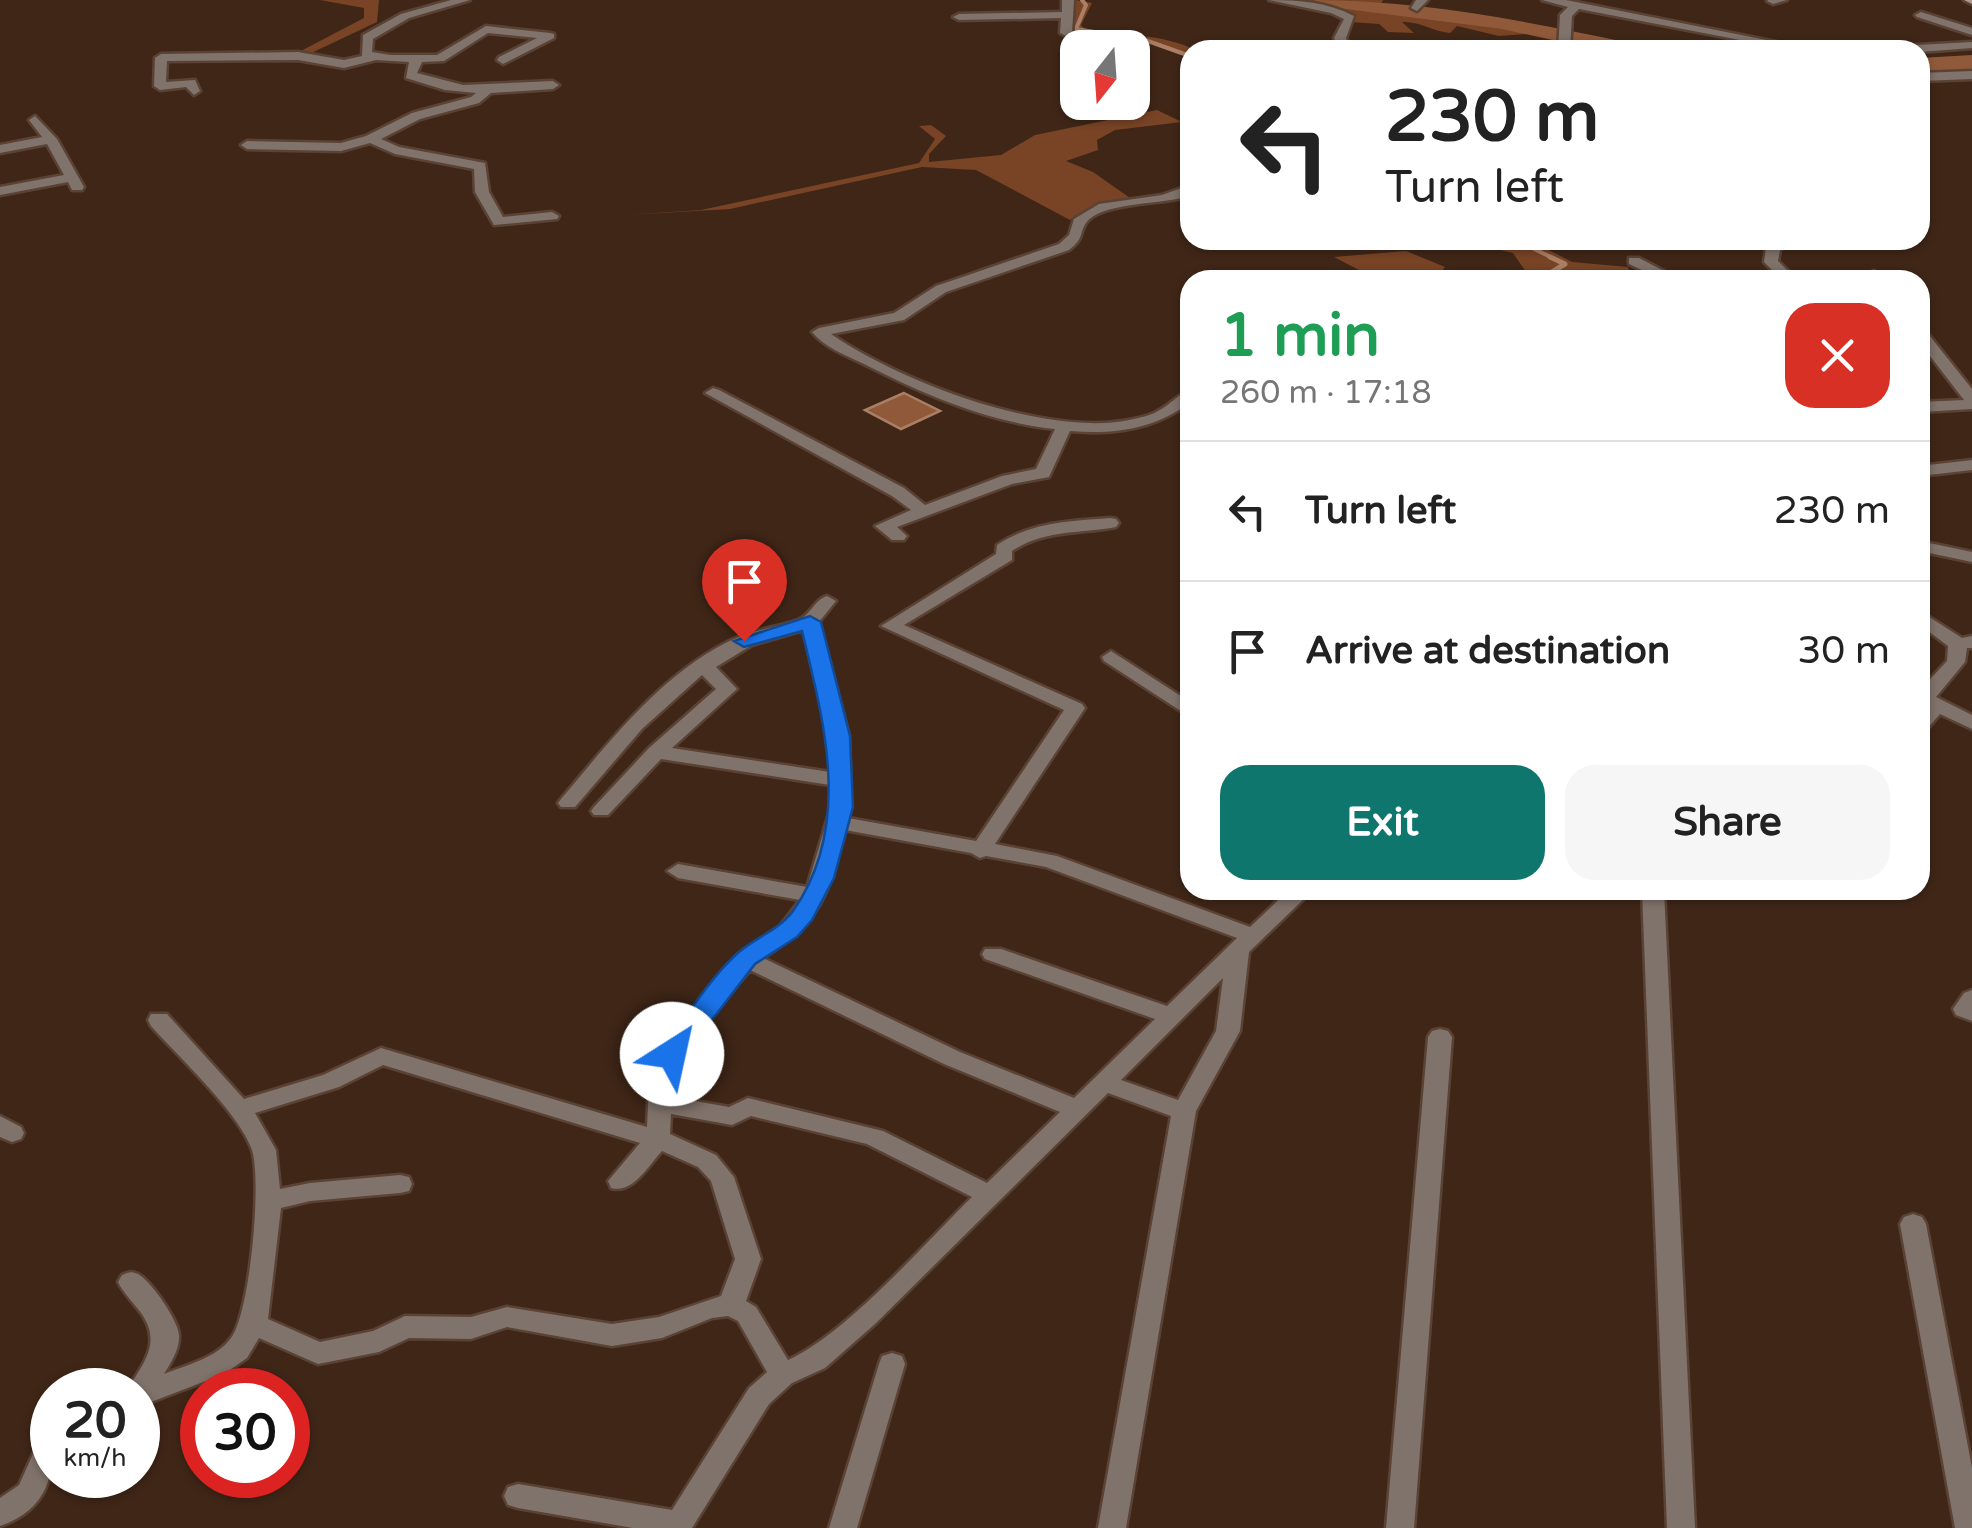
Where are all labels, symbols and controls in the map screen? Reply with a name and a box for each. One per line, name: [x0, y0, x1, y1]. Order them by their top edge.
north arrow: [1060, 30, 1150, 120]
map controls: [1060, 30, 1150, 120]
text: 230 m: [1385, 76, 1599, 160]
icon: left: [1220, 80, 1350, 210]
text: Turn left: [1385, 161, 1564, 215]
text: 1 min: [1220, 300, 1380, 372]
button: close: [1785, 303, 1890, 408]
text: 260 m · 17:18: [1220, 374, 1432, 412]
icon: left: [1220, 484, 1275, 539]
text: Turn left: [1305, 488, 1456, 534]
text: 230 m: [1774, 488, 1890, 534]
pin: [702, 539, 787, 642]
icon: arrive: [717, 554, 772, 609]
icon: arrive: [1220, 624, 1275, 679]
text: Arrive at destination: [1305, 628, 1670, 674]
text: 30 m: [1798, 628, 1890, 674]
button: Exit: [1220, 765, 1545, 880]
button: Share: [1565, 765, 1890, 880]
position arrow: [620, 1002, 724, 1106]
speed limit sign: 30: [180, 1368, 310, 1498]
text: 20: [64, 1391, 126, 1451]
text: km/h: [64, 1443, 126, 1473]

